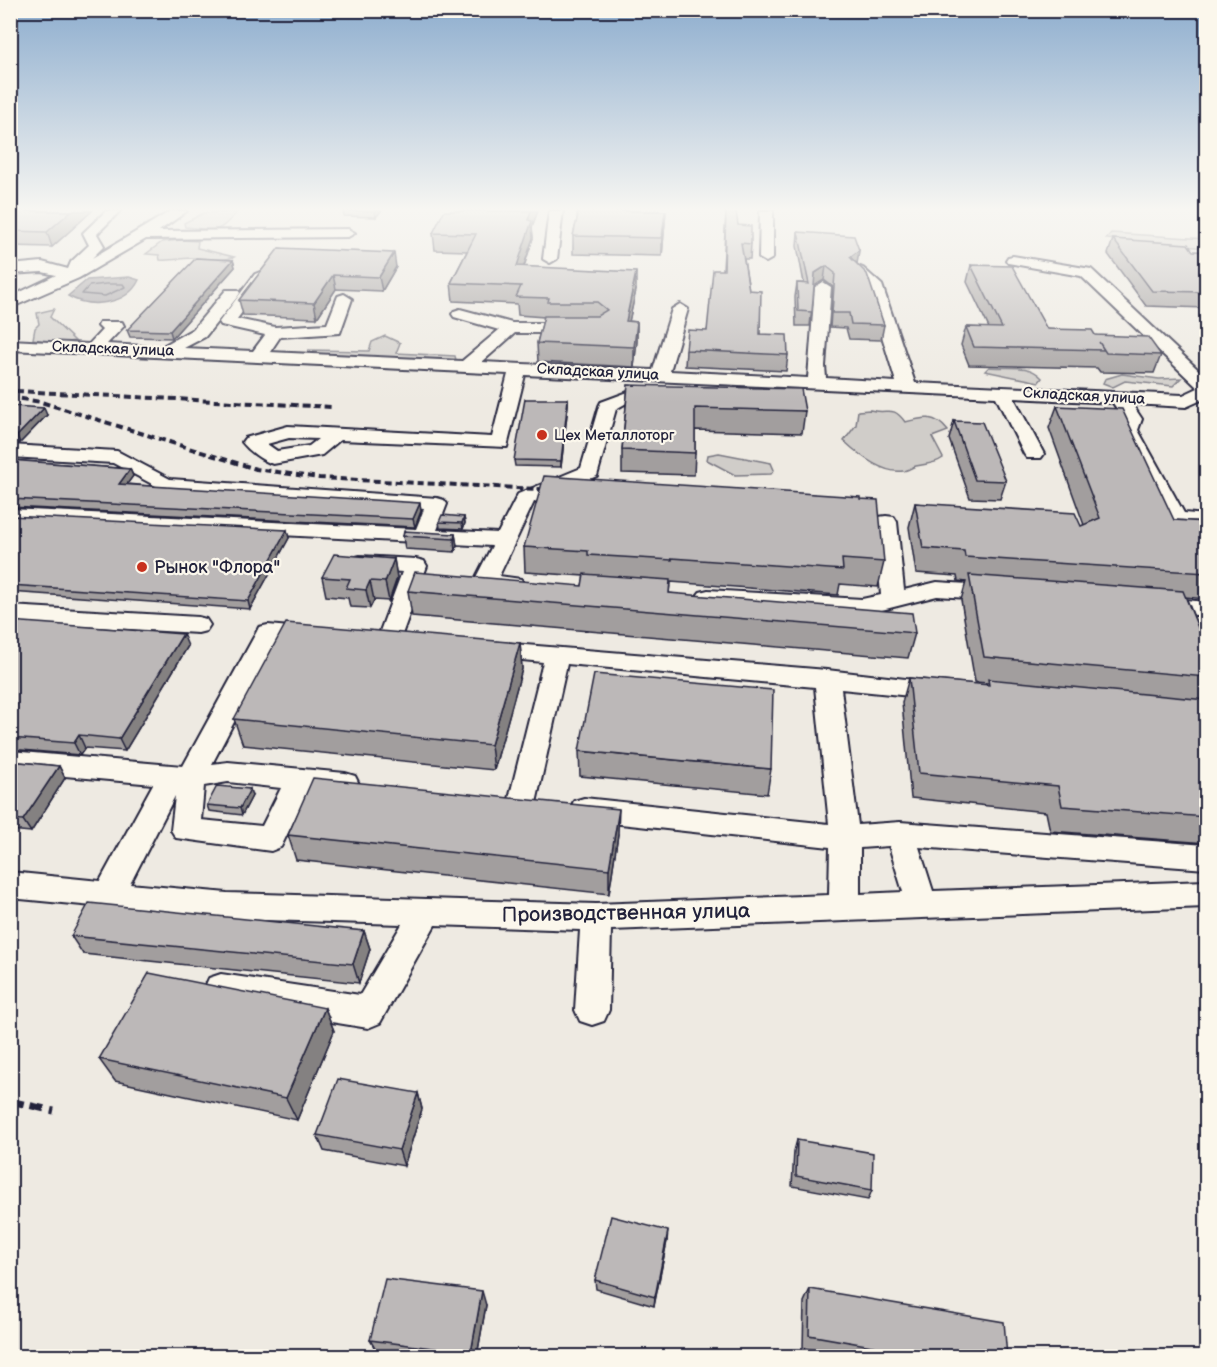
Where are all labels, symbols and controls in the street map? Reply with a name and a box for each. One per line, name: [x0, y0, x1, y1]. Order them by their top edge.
street label: Складская улица: [51, 337, 175, 361]
street label: Складская улица: [536, 359, 660, 385]
street label: Складская улица: [1022, 383, 1146, 409]
place label: Цех Металлоторг: [554, 426, 675, 445]
marker: Цех Металлоторг: [535, 428, 549, 442]
place label: Рынок "Флора": [154, 557, 280, 578]
marker: Рынок "Флора": [135, 560, 149, 574]
street label: Производственная улица: [501, 898, 751, 928]

